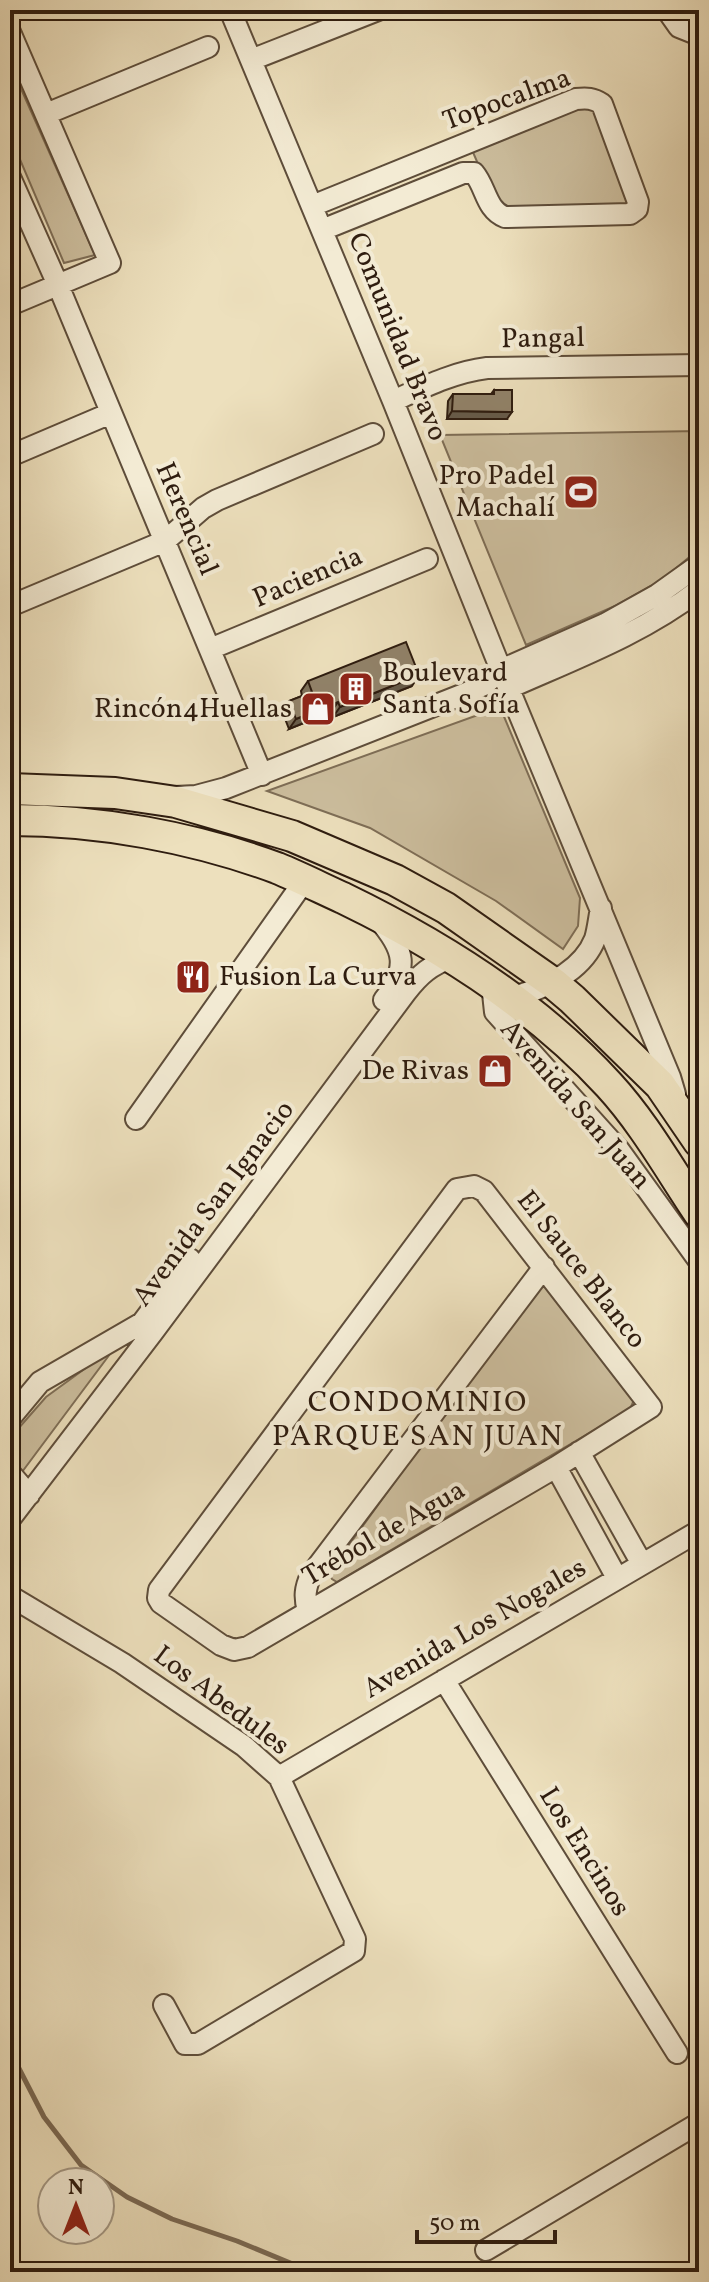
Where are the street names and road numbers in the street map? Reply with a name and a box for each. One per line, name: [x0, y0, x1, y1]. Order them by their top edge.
street label: Topocalma: [437, 59, 577, 141]
street label: Comunidad Bravo: [337, 227, 457, 447]
street label: Pangal: [501, 319, 585, 359]
street label: Herencial: [145, 456, 227, 582]
street label: Paciencia: [247, 537, 369, 619]
street label: Avenida San Juan: [490, 1012, 660, 1198]
street label: Avenida San Ignacio: [124, 1093, 304, 1315]
street label: El Sauce Blanco: [507, 1183, 655, 1357]
street label: Trébol de Agua: [295, 1471, 473, 1597]
street label: Avenida Los Nogales: [356, 1549, 594, 1709]
street label: Los Abedules: [145, 1637, 297, 1765]
street label: Los Encinos: [529, 1780, 639, 1924]

